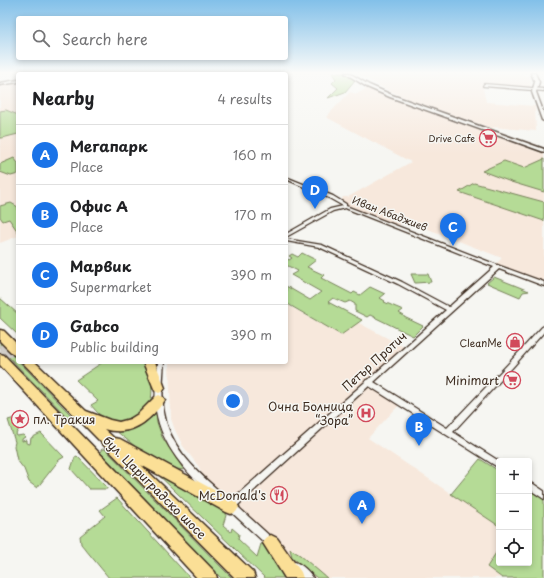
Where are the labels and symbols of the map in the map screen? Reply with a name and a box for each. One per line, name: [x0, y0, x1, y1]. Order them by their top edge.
supermarket icon: Drive Cafe: [478, 128, 498, 148]
place label: Drive Cafe: [429, 131, 475, 145]
pin: D: [302, 176, 328, 209]
street label: Иван Абаджиев: [350, 192, 430, 234]
pin: C: [440, 213, 466, 246]
street label: Петър Протич: [338, 327, 410, 395]
shop icon: CleanMe: [505, 332, 525, 352]
place label: CleanMe: [460, 335, 503, 350]
supermarket icon: Minimart: [502, 370, 522, 390]
place label: Minimart: [445, 371, 499, 389]
your location: [223, 391, 243, 411]
place label: Очна Болница “Зора”: [268, 397, 353, 429]
hospital icon: Очна Болница “Зора”: [356, 403, 376, 423]
place icon: пл. Тракия: [10, 409, 30, 429]
place label: пл. Тракия: [33, 410, 96, 428]
pin: B: [406, 413, 432, 446]
street label: бул. Цариградско шосе: [99, 431, 211, 543]
restaurant icon: McDonald's: [269, 485, 289, 505]
place label: McDonald's: [199, 486, 267, 504]
pin: A: [349, 491, 375, 524]

